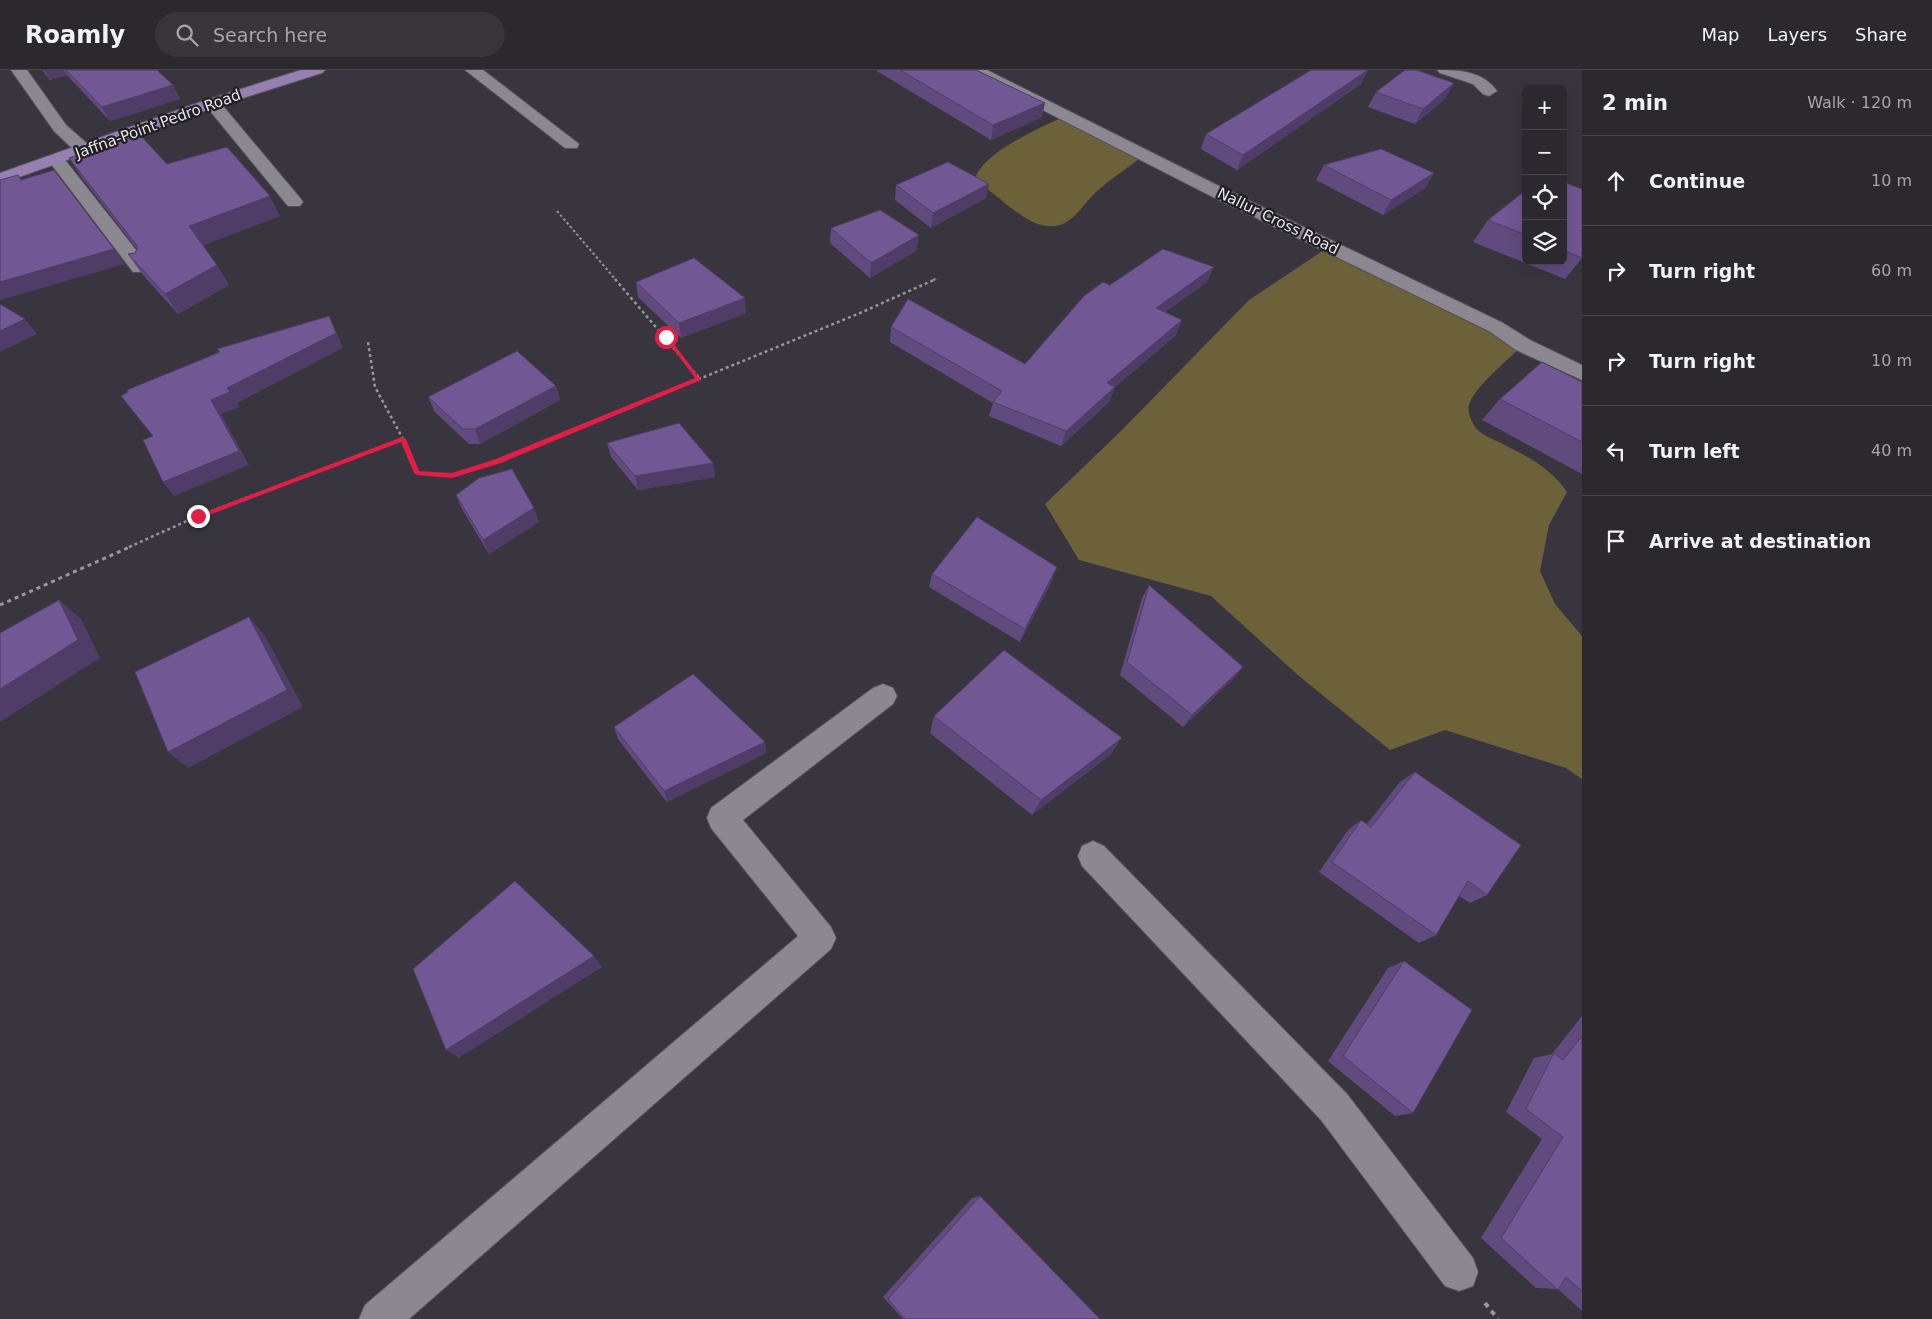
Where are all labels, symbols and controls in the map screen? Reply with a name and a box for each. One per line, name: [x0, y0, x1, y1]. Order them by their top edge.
search box: [155, 12, 505, 57]
text: Roamly: [25, 21, 125, 49]
icon: search: [173, 21, 201, 49]
text: Search here: [213, 24, 327, 46]
text: Map: [1701, 24, 1739, 45]
text: Layers: [1767, 24, 1827, 45]
text: Share: [1855, 24, 1907, 45]
map controls: [1522, 85, 1567, 265]
button: +: [1522, 85, 1567, 130]
street label: Jaffna-Point Pedro Road: [72, 86, 243, 163]
text: 2 min: [1602, 91, 1668, 115]
text: Walk · 120 m: [1807, 93, 1912, 112]
button: −: [1522, 130, 1567, 175]
icon: ahead: [1602, 167, 1630, 195]
text: Continue: [1649, 170, 1745, 192]
text: 10 m: [1871, 171, 1912, 190]
button: locate: [1522, 175, 1567, 220]
street label: Nallur Cross Road: [1214, 184, 1342, 258]
button: layers: [1522, 220, 1567, 265]
icon: right: [1602, 257, 1630, 285]
text: Turn right: [1649, 260, 1755, 282]
text: 60 m: [1871, 261, 1912, 280]
route start: [655, 326, 678, 349]
icon: right: [1602, 347, 1630, 375]
text: Turn right: [1649, 350, 1755, 372]
text: 10 m: [1871, 351, 1912, 370]
icon: left: [1602, 437, 1630, 465]
text: Turn left: [1649, 440, 1740, 462]
text: 40 m: [1871, 441, 1912, 460]
route end: [187, 505, 210, 528]
icon: arrive: [1602, 527, 1630, 555]
text: Arrive at destination: [1649, 530, 1871, 552]

